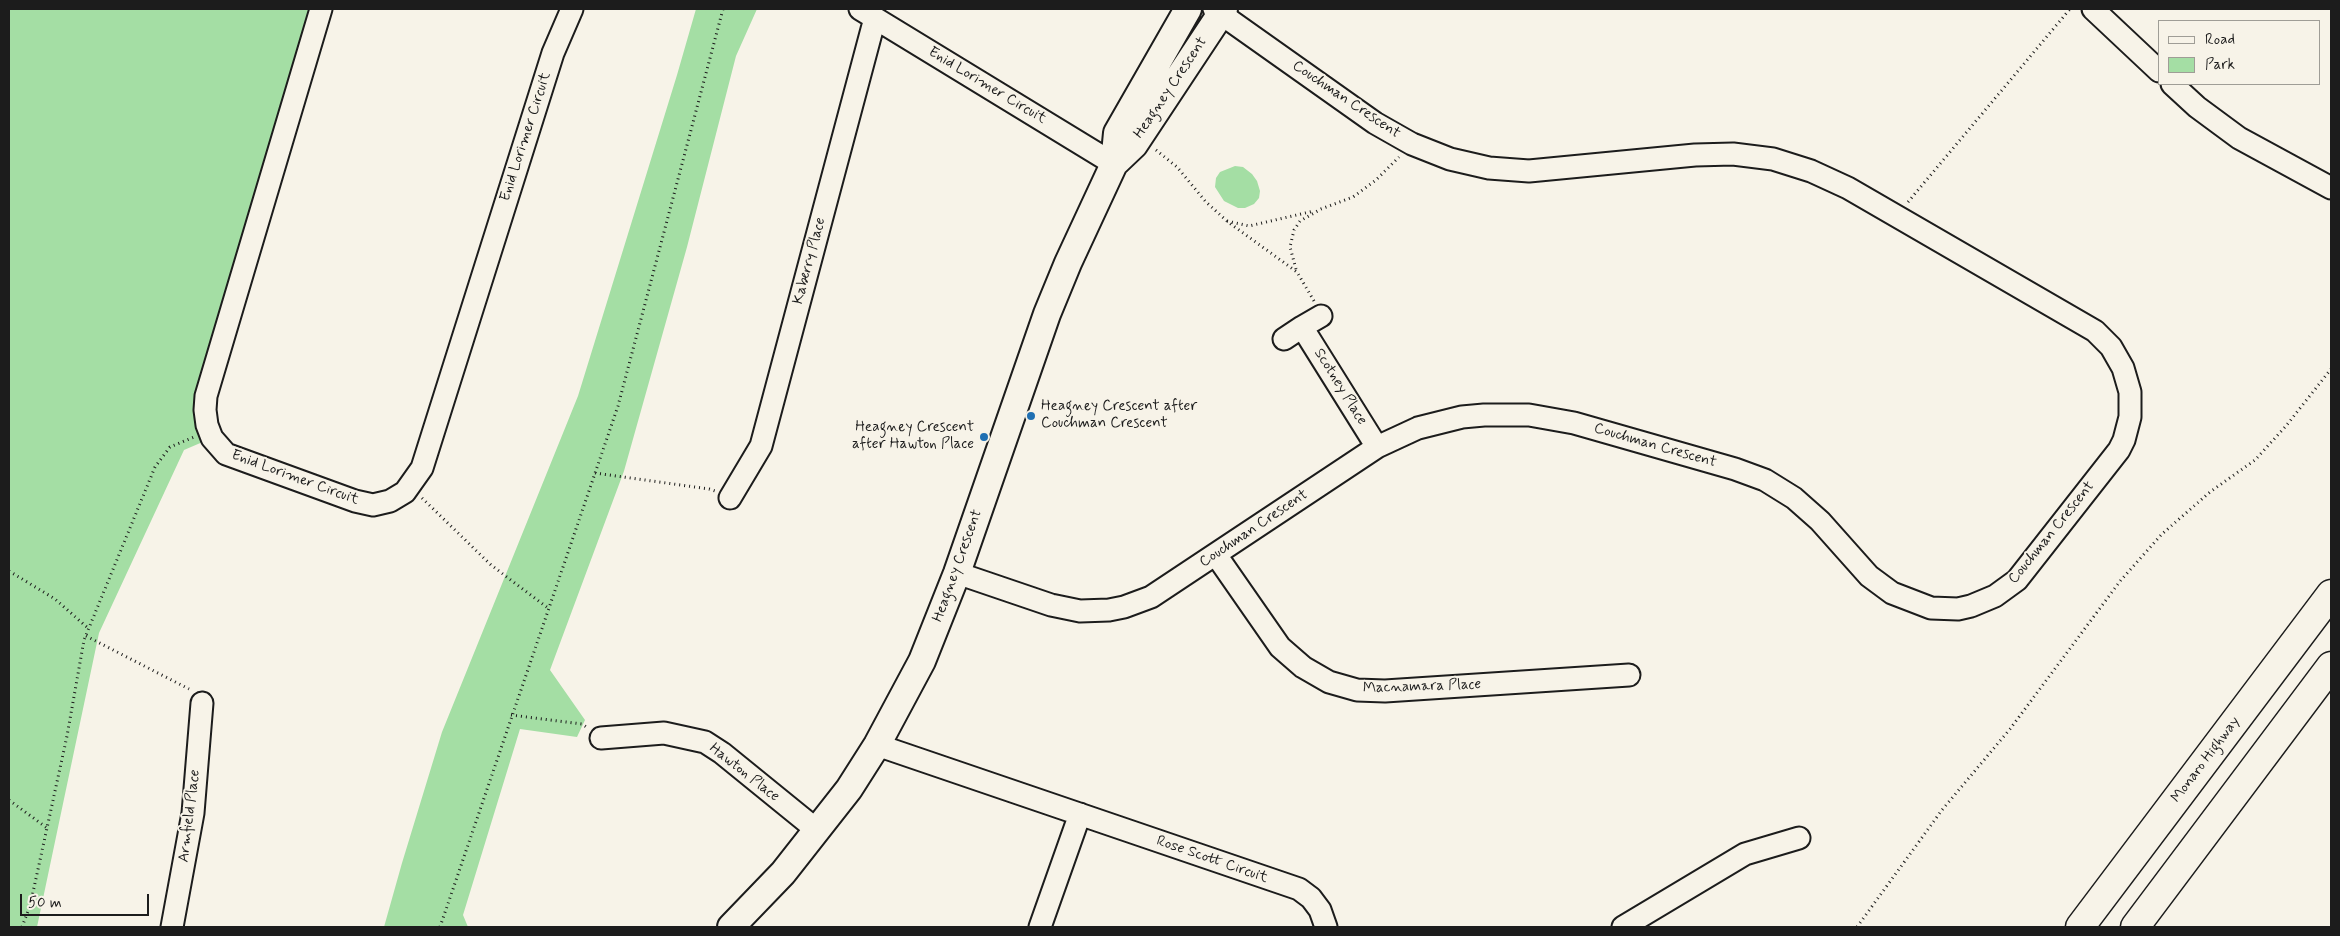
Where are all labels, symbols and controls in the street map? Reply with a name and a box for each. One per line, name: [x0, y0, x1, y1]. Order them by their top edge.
legend: [2158, 20, 2320, 85]
text: Road: [2205, 30, 2235, 50]
street label: Heagney Crescent: [1130, 34, 1212, 142]
street label: Enid Lorimer Circuit: [925, 44, 1049, 128]
text: Park: [2205, 55, 2235, 75]
street label: Couchman Crescent: [1288, 57, 1404, 143]
street label: Enid Lorimer Circuit: [497, 70, 555, 204]
street label: Kaberry Place: [790, 216, 830, 306]
street label: Scotney Place: [1309, 345, 1371, 429]
place label: Heagney Crescent after Couchman Crescent: [1041, 398, 1197, 433]
marker: Heagney Crescent after Couchman Crescent: [1025, 410, 1037, 422]
place label: Heagney Crescent after Hawton Place: [852, 419, 974, 454]
street label: Couchman Crescent: [1592, 420, 1718, 472]
marker: Heagney Crescent after Hawton Place: [978, 431, 990, 443]
street label: Enid Lorimer Circuit: [229, 447, 361, 509]
street label: Couchman Crescent: [2005, 478, 2099, 588]
street label: Couchman Crescent: [1196, 486, 1312, 572]
street label: Heagney Crescent: [929, 507, 987, 625]
street label: Macnamara Place: [1363, 676, 1481, 698]
street label: Monaro Highway: [2168, 713, 2244, 807]
street label: Hawton Place: [705, 740, 783, 806]
street label: Armfield Place: [175, 768, 205, 864]
street label: Rose Scott Circuit: [1154, 832, 1270, 888]
scale bar: [22, 884, 151, 916]
text: 50 m: [28, 893, 62, 913]

